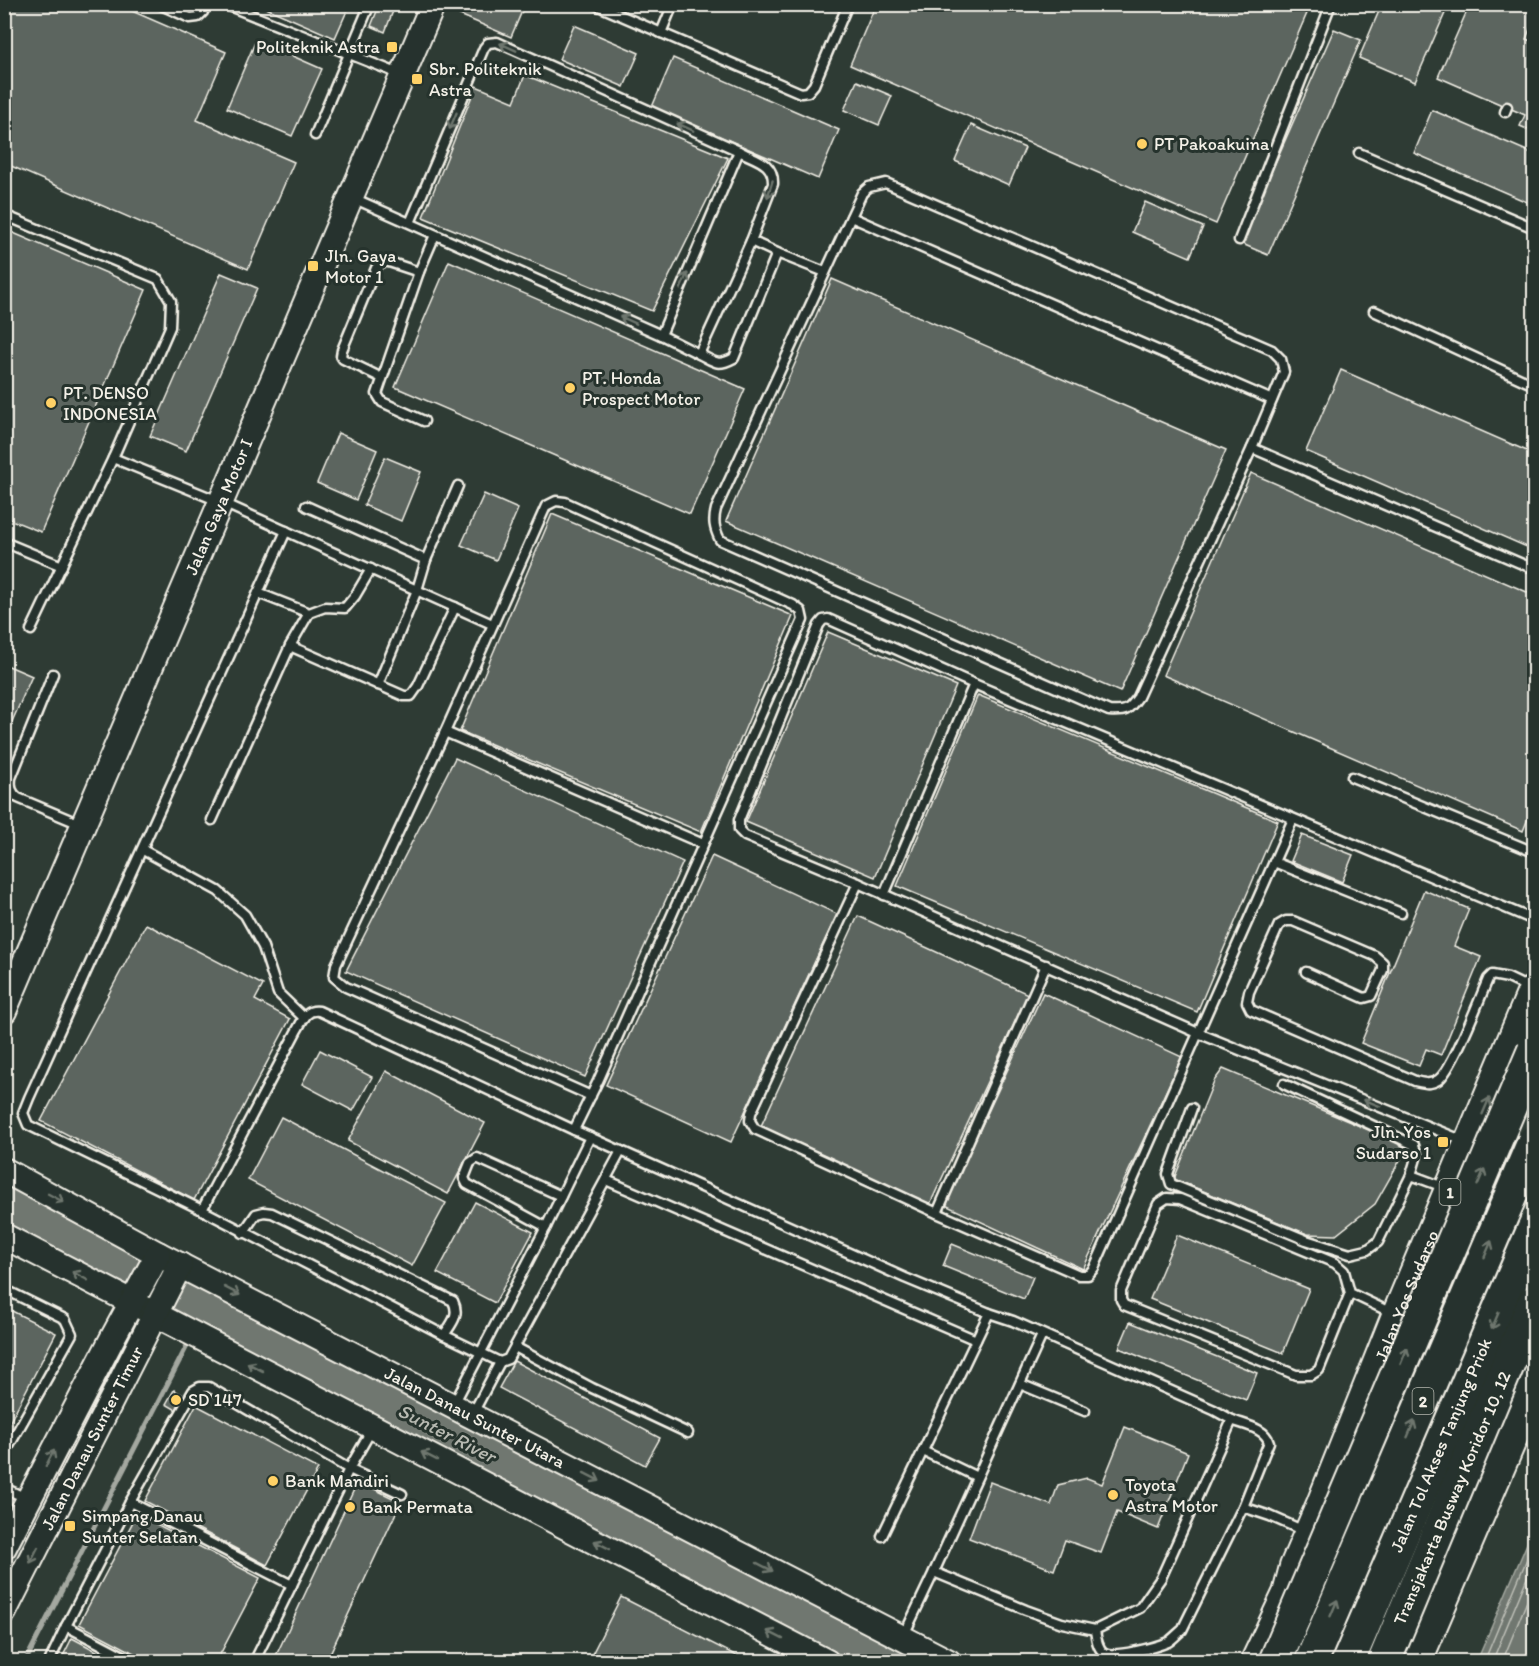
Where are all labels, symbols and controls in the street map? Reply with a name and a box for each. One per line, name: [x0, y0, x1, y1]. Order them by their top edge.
place label: Politeknik Astra: [256, 36, 381, 58]
marker: Politeknik Astra: [385, 40, 399, 54]
one-way arrow: [499, 41, 517, 52]
place label: Sbr. Politeknik Astra: [429, 58, 542, 101]
marker: Sbr. Politeknik Astra: [410, 72, 424, 86]
one-way arrow: [447, 111, 458, 130]
one-way arrow: [677, 121, 695, 133]
place label: PT Pakoakuina: [1154, 133, 1270, 155]
marker: PT Pakoakuina: [1135, 137, 1149, 151]
one-way arrow: [764, 180, 775, 199]
place label: Jln. Gaya Motor 1: [325, 245, 396, 288]
marker: Jln. Gaya Motor 1: [306, 259, 320, 273]
one-way arrow: [679, 273, 690, 291]
one-way arrow: [619, 314, 637, 326]
place label: PT. Honda Prospect Motor: [582, 367, 701, 410]
marker: PT. Honda Prospect Motor: [563, 381, 577, 395]
place label: PT. DENSO INDONESIA: [63, 382, 157, 425]
marker: PT. DENSO INDONESIA: [44, 396, 58, 410]
street label: Jalan Gaya Motor I: [180, 435, 257, 578]
one-way arrow: [1364, 1097, 1382, 1108]
one-way arrow: [1481, 1097, 1492, 1115]
place label: Jln. Yos Sudarso 1: [1356, 1121, 1431, 1164]
marker: Jln. Yos Sudarso 1: [1436, 1135, 1450, 1149]
one-way arrow: [1476, 1168, 1487, 1187]
road number: 1: [1440, 1179, 1460, 1205]
one-way arrow: [47, 1192, 64, 1204]
street label: Jalan Yos Sudarso: [1370, 1227, 1444, 1365]
one-way arrow: [1483, 1241, 1494, 1259]
one-way arrow: [71, 1270, 89, 1281]
one-way arrow: [223, 1286, 241, 1298]
one-way arrow: [1489, 1311, 1500, 1329]
street label: Jalan Tol Akses Tanjung Priok: [1385, 1334, 1497, 1555]
street label: Jalan Danau Sunter Timur: [36, 1342, 148, 1534]
one-way arrow: [1399, 1348, 1411, 1366]
one-way arrow: [247, 1361, 265, 1372]
street label: Jalan Danau Sunter Utara: [381, 1362, 570, 1473]
street label: Transjakarta Busway Koridor 10, 12: [1388, 1367, 1516, 1628]
road number: 2: [1412, 1388, 1434, 1414]
place label: SD 147: [188, 1389, 242, 1411]
marker: SD 147: [169, 1393, 183, 1407]
water label: Sunter River: [394, 1398, 502, 1469]
one-way arrow: [1406, 1420, 1417, 1438]
one-way arrow: [44, 1450, 56, 1467]
one-way arrow: [420, 1450, 438, 1461]
place label: Bank Mandiri: [285, 1470, 389, 1492]
one-way arrow: [583, 1471, 600, 1483]
marker: Bank Mandiri: [266, 1474, 280, 1488]
place label: Toyota Astra Motor: [1125, 1474, 1218, 1517]
marker: Toyota Astra Motor: [1106, 1488, 1120, 1502]
place label: Bank Permata: [362, 1496, 474, 1518]
marker: Bank Permata: [343, 1500, 357, 1514]
place label: Simpang Danau Sunter Selatan: [82, 1505, 203, 1548]
marker: Simpang Danau Sunter Selatan: [63, 1519, 77, 1533]
one-way arrow: [593, 1539, 611, 1551]
one-way arrow: [28, 1546, 40, 1563]
one-way arrow: [756, 1561, 774, 1573]
one-way arrow: [1329, 1599, 1340, 1617]
one-way arrow: [767, 1629, 785, 1640]

